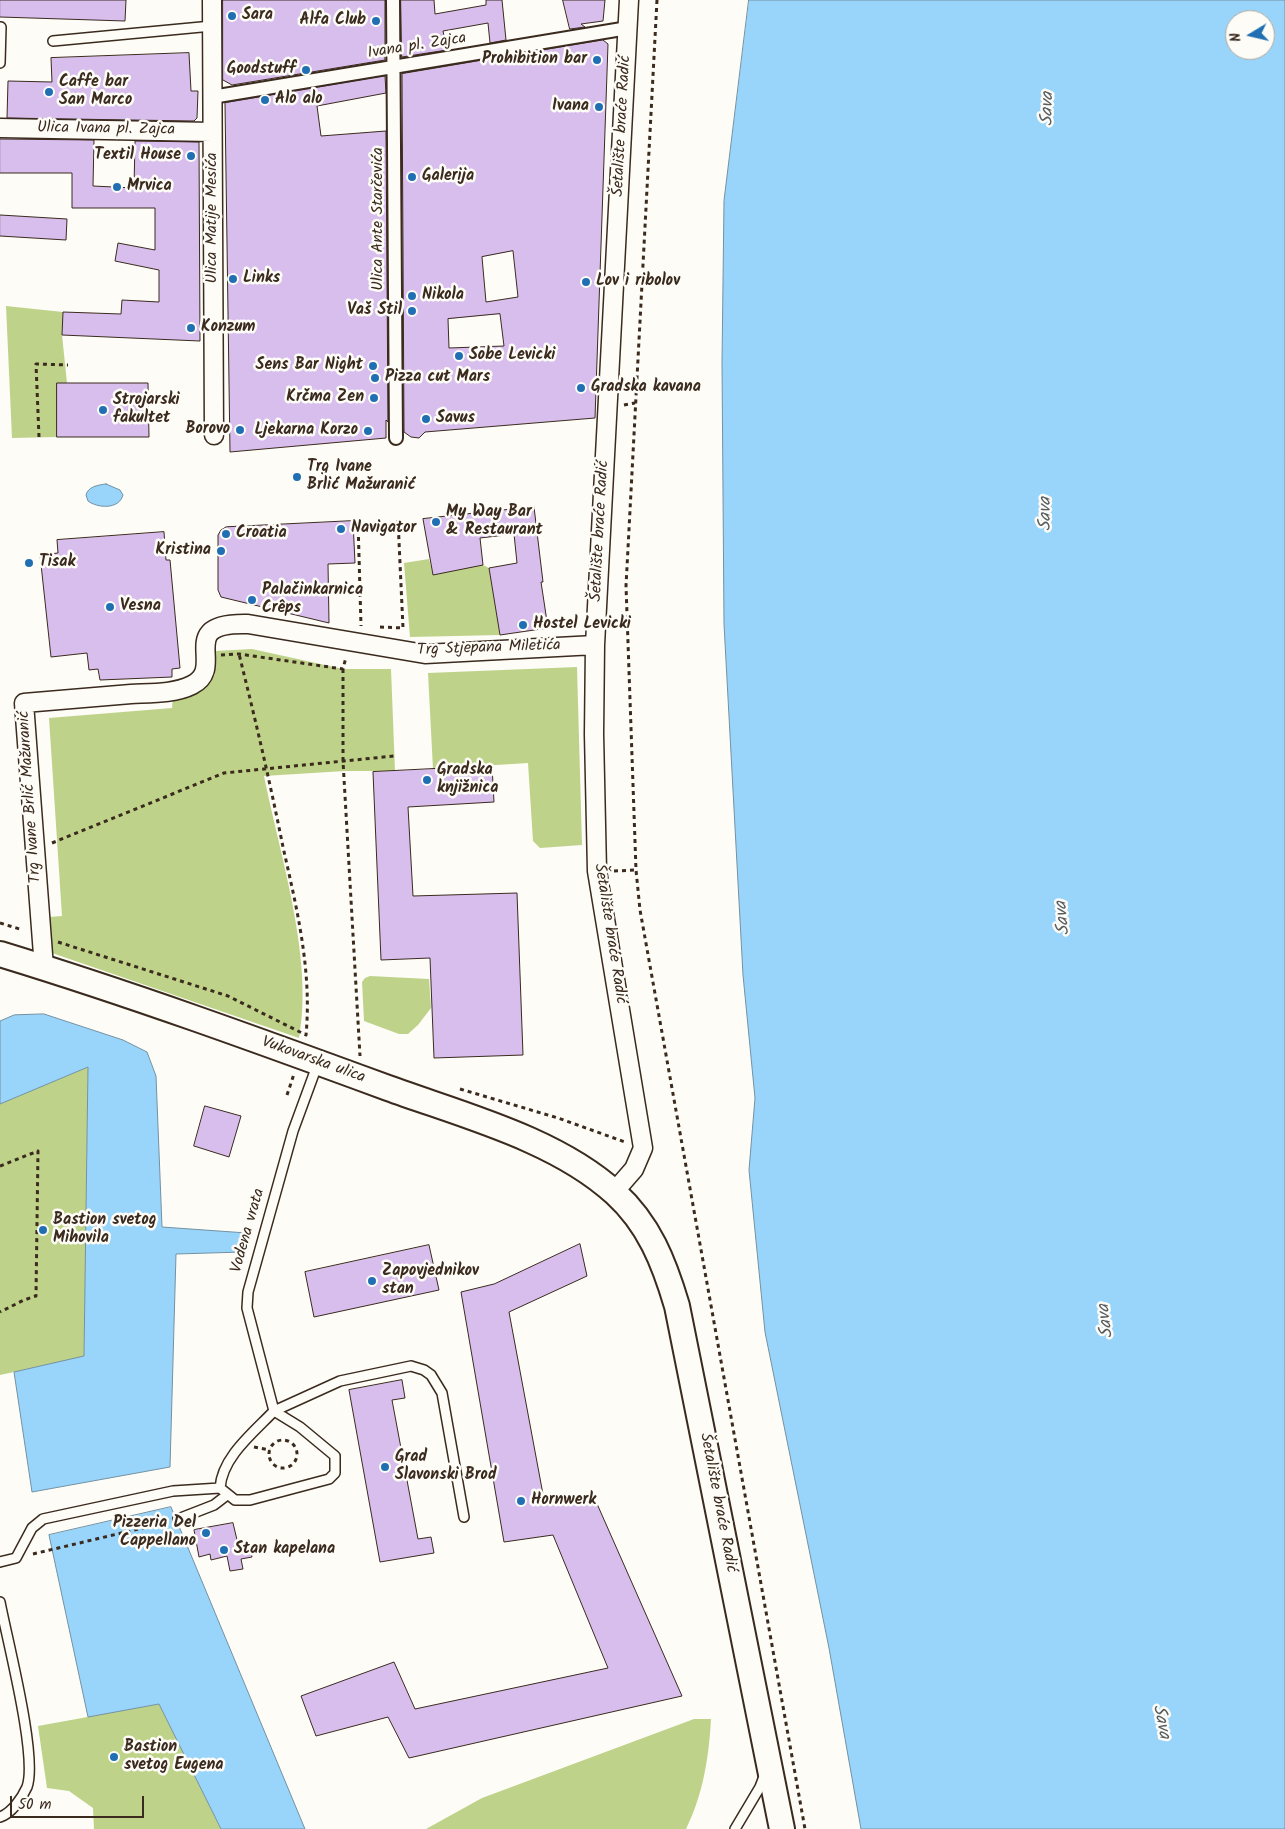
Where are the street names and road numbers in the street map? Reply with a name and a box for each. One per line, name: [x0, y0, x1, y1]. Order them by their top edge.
street label: Ivana pl. Zajca: [366, 30, 468, 64]
street label: Šetalište braće Radić: [610, 55, 636, 197]
street label: Ulica Ivana pl. Zajca: [37, 119, 175, 141]
street label: Ulica Ante Starčevića: [369, 147, 389, 291]
street label: Ulica Matije Mesića: [203, 152, 223, 284]
street label: Šetalište braće Radić: [588, 460, 614, 602]
street label: Trg Stjepana Miletića: [417, 637, 561, 661]
street label: Trg Ivane Brlić Mažuranić: [15, 710, 47, 884]
street label: Šetalište braće Radić: [588, 863, 630, 1005]
street label: Vukovarska ulica: [259, 1033, 367, 1089]
street label: Vodena vrata: [228, 1187, 270, 1275]
street label: Šetalište braće Radić: [694, 1432, 740, 1574]

